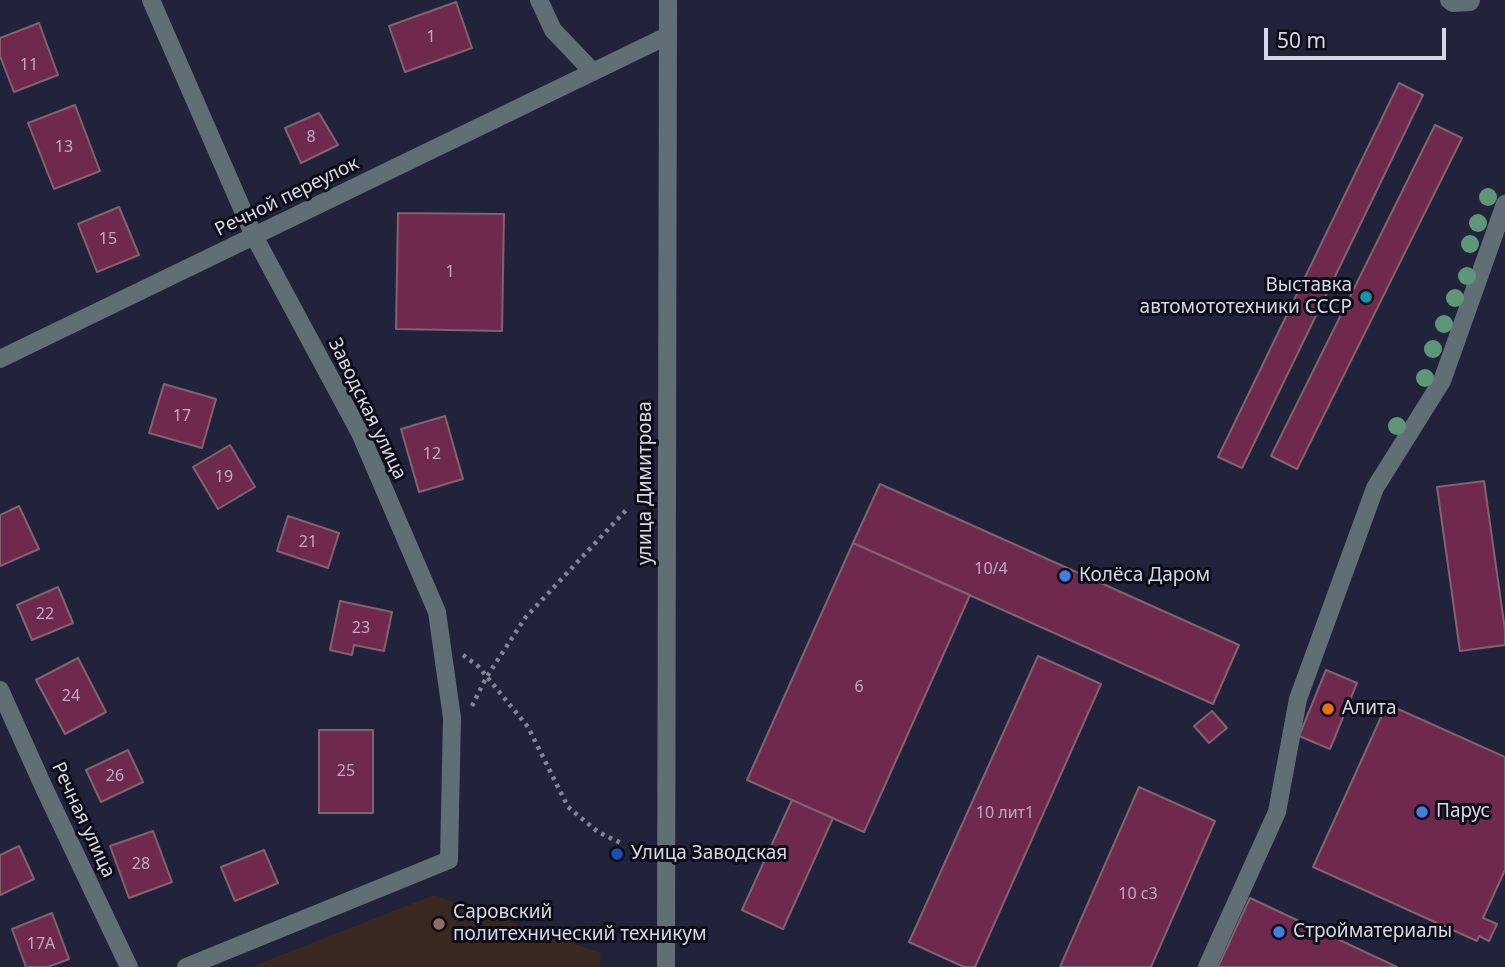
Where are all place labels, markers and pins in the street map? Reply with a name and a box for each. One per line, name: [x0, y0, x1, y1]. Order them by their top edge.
place label: Выставка автомототехники СССР: [1140, 275, 1352, 319]
marker: Выставка автомототехники СССР: [1358, 289, 1374, 305]
place label: Колёса Даром: [1079, 565, 1210, 587]
marker: Колёса Даром: [1057, 568, 1073, 584]
place label: Алита: [1342, 698, 1396, 720]
marker: Алита: [1320, 701, 1336, 717]
place label: Парус: [1436, 801, 1490, 823]
marker: Парус: [1414, 804, 1430, 820]
place label: Улица Заводская: [631, 843, 787, 865]
marker: Улица Заводская: [609, 846, 625, 862]
place label: Саровский политехнический техникум: [453, 902, 707, 946]
marker: Саровский политехнический техникум: [431, 916, 447, 932]
place label: Стройматериалы: [1293, 921, 1452, 943]
marker: Стройматериалы: [1271, 924, 1287, 940]

